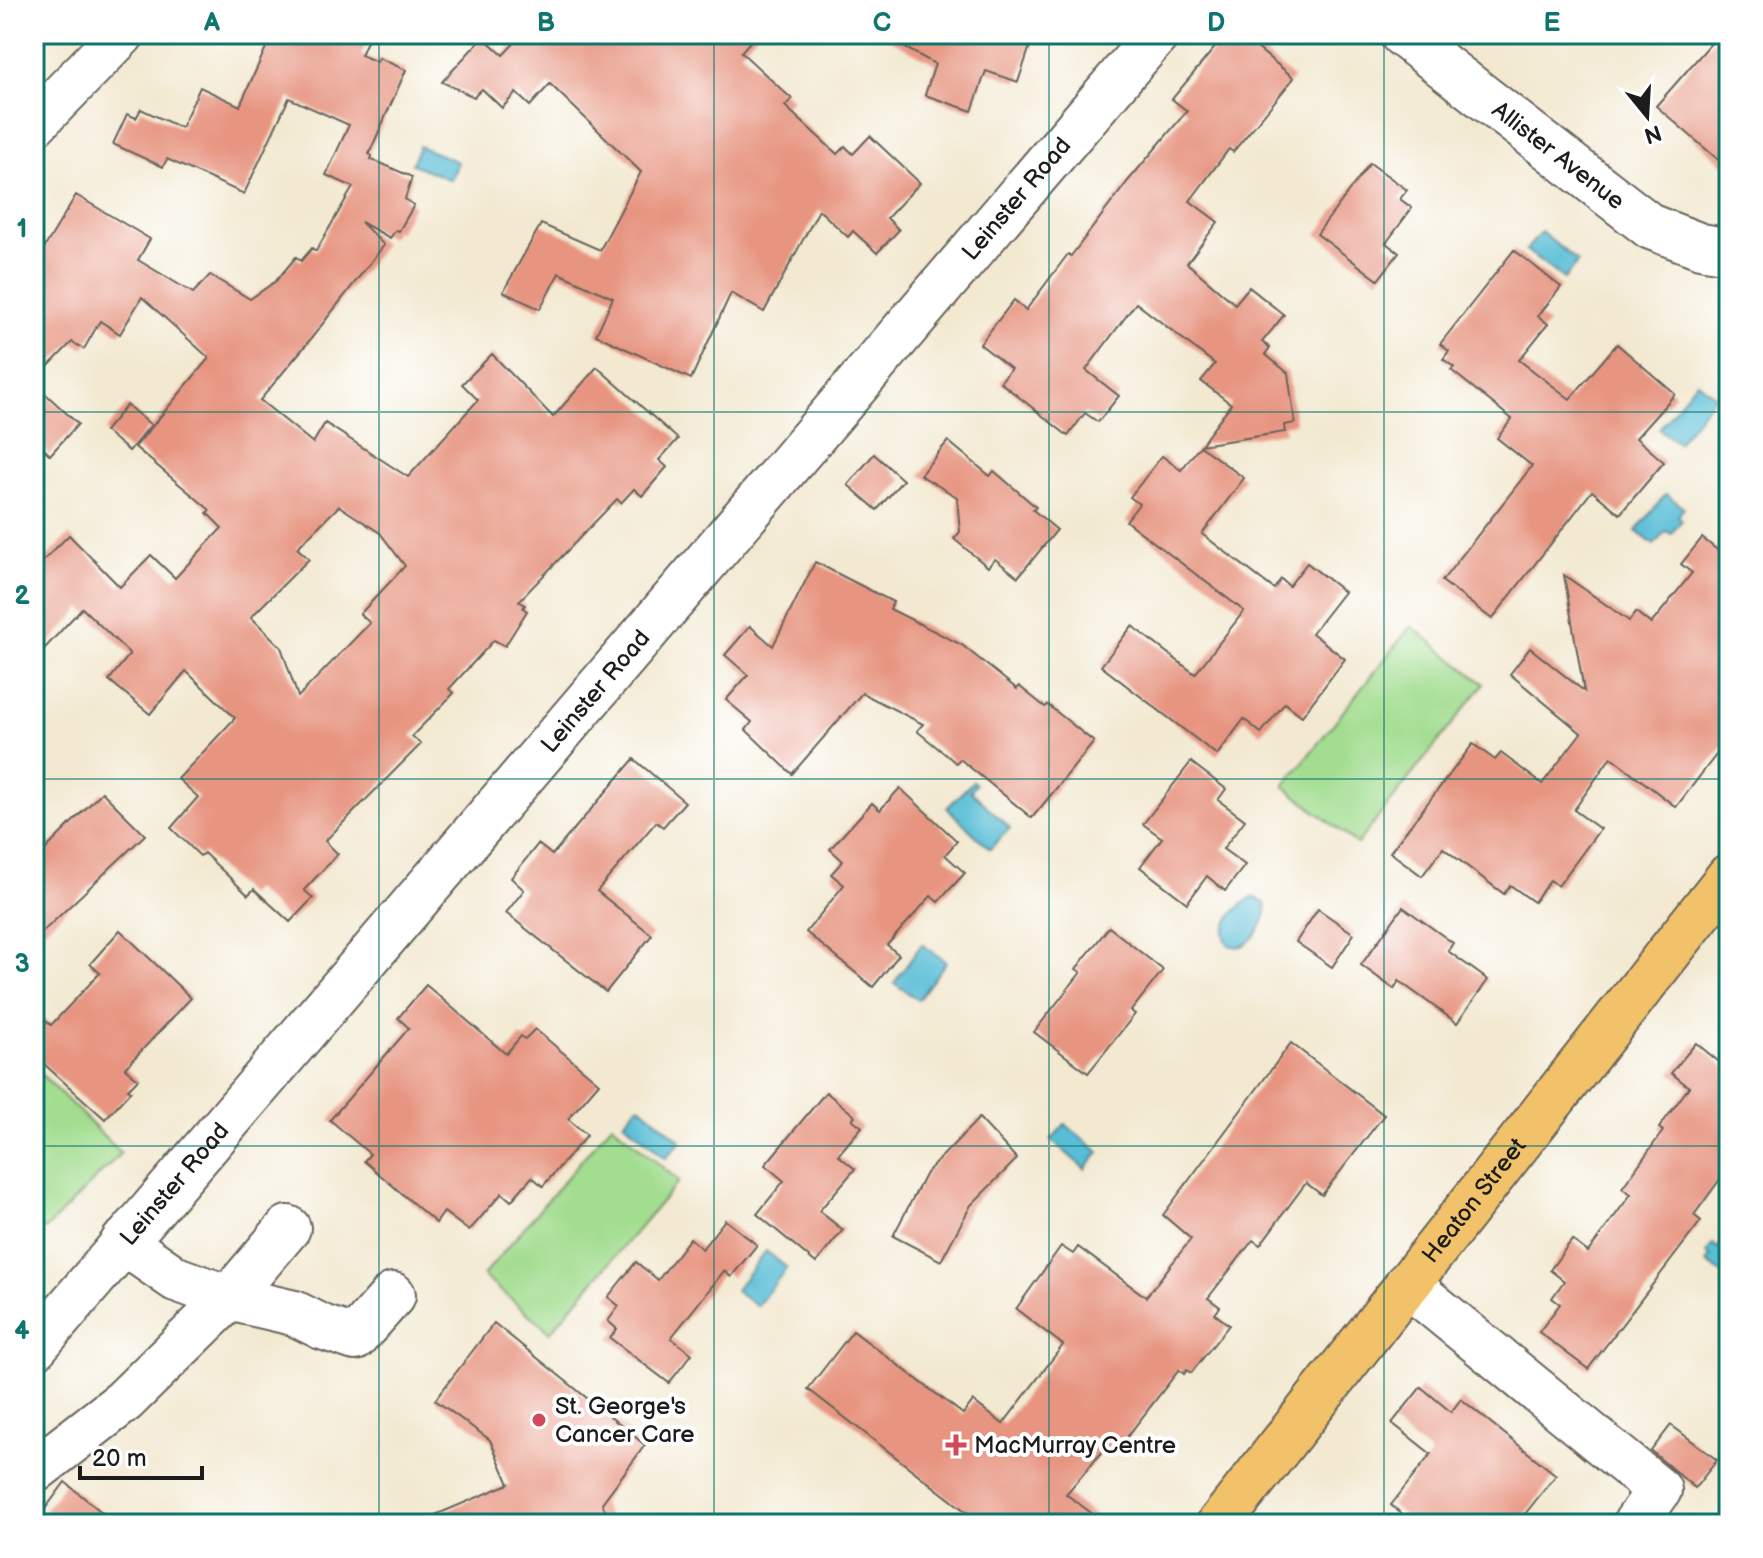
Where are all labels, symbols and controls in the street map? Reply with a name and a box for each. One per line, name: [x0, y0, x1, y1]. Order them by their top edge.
text: A: [203, 8, 220, 39]
text: B: [537, 8, 555, 39]
text: C: [873, 8, 891, 39]
text: D: [1207, 8, 1225, 39]
text: E: [1544, 8, 1561, 39]
north arrow: [1607, 76, 1687, 156]
street label: Allister Avenue: [1487, 95, 1630, 216]
text: N: [1641, 118, 1665, 149]
street label: Leinster Road: [956, 131, 1077, 266]
text: 1: [17, 214, 27, 245]
text: 2: [14, 581, 30, 612]
street label: Leinster Road: [535, 624, 656, 759]
text: 3: [14, 949, 30, 980]
street label: Leinster Road: [114, 1116, 235, 1251]
street label: Heaton Street: [1416, 1131, 1532, 1269]
text: 4: [14, 1316, 30, 1347]
place label: St. George's Cancer Care: [555, 1392, 694, 1449]
marker: St. George's Cancer Care: [530, 1411, 548, 1429]
scale bar: [80, 1430, 202, 1480]
place label: MacMurray Centre: [974, 1431, 1176, 1460]
marker: MacMurray Centre: [945, 1434, 967, 1456]
text: 20 m: [92, 1444, 147, 1473]

